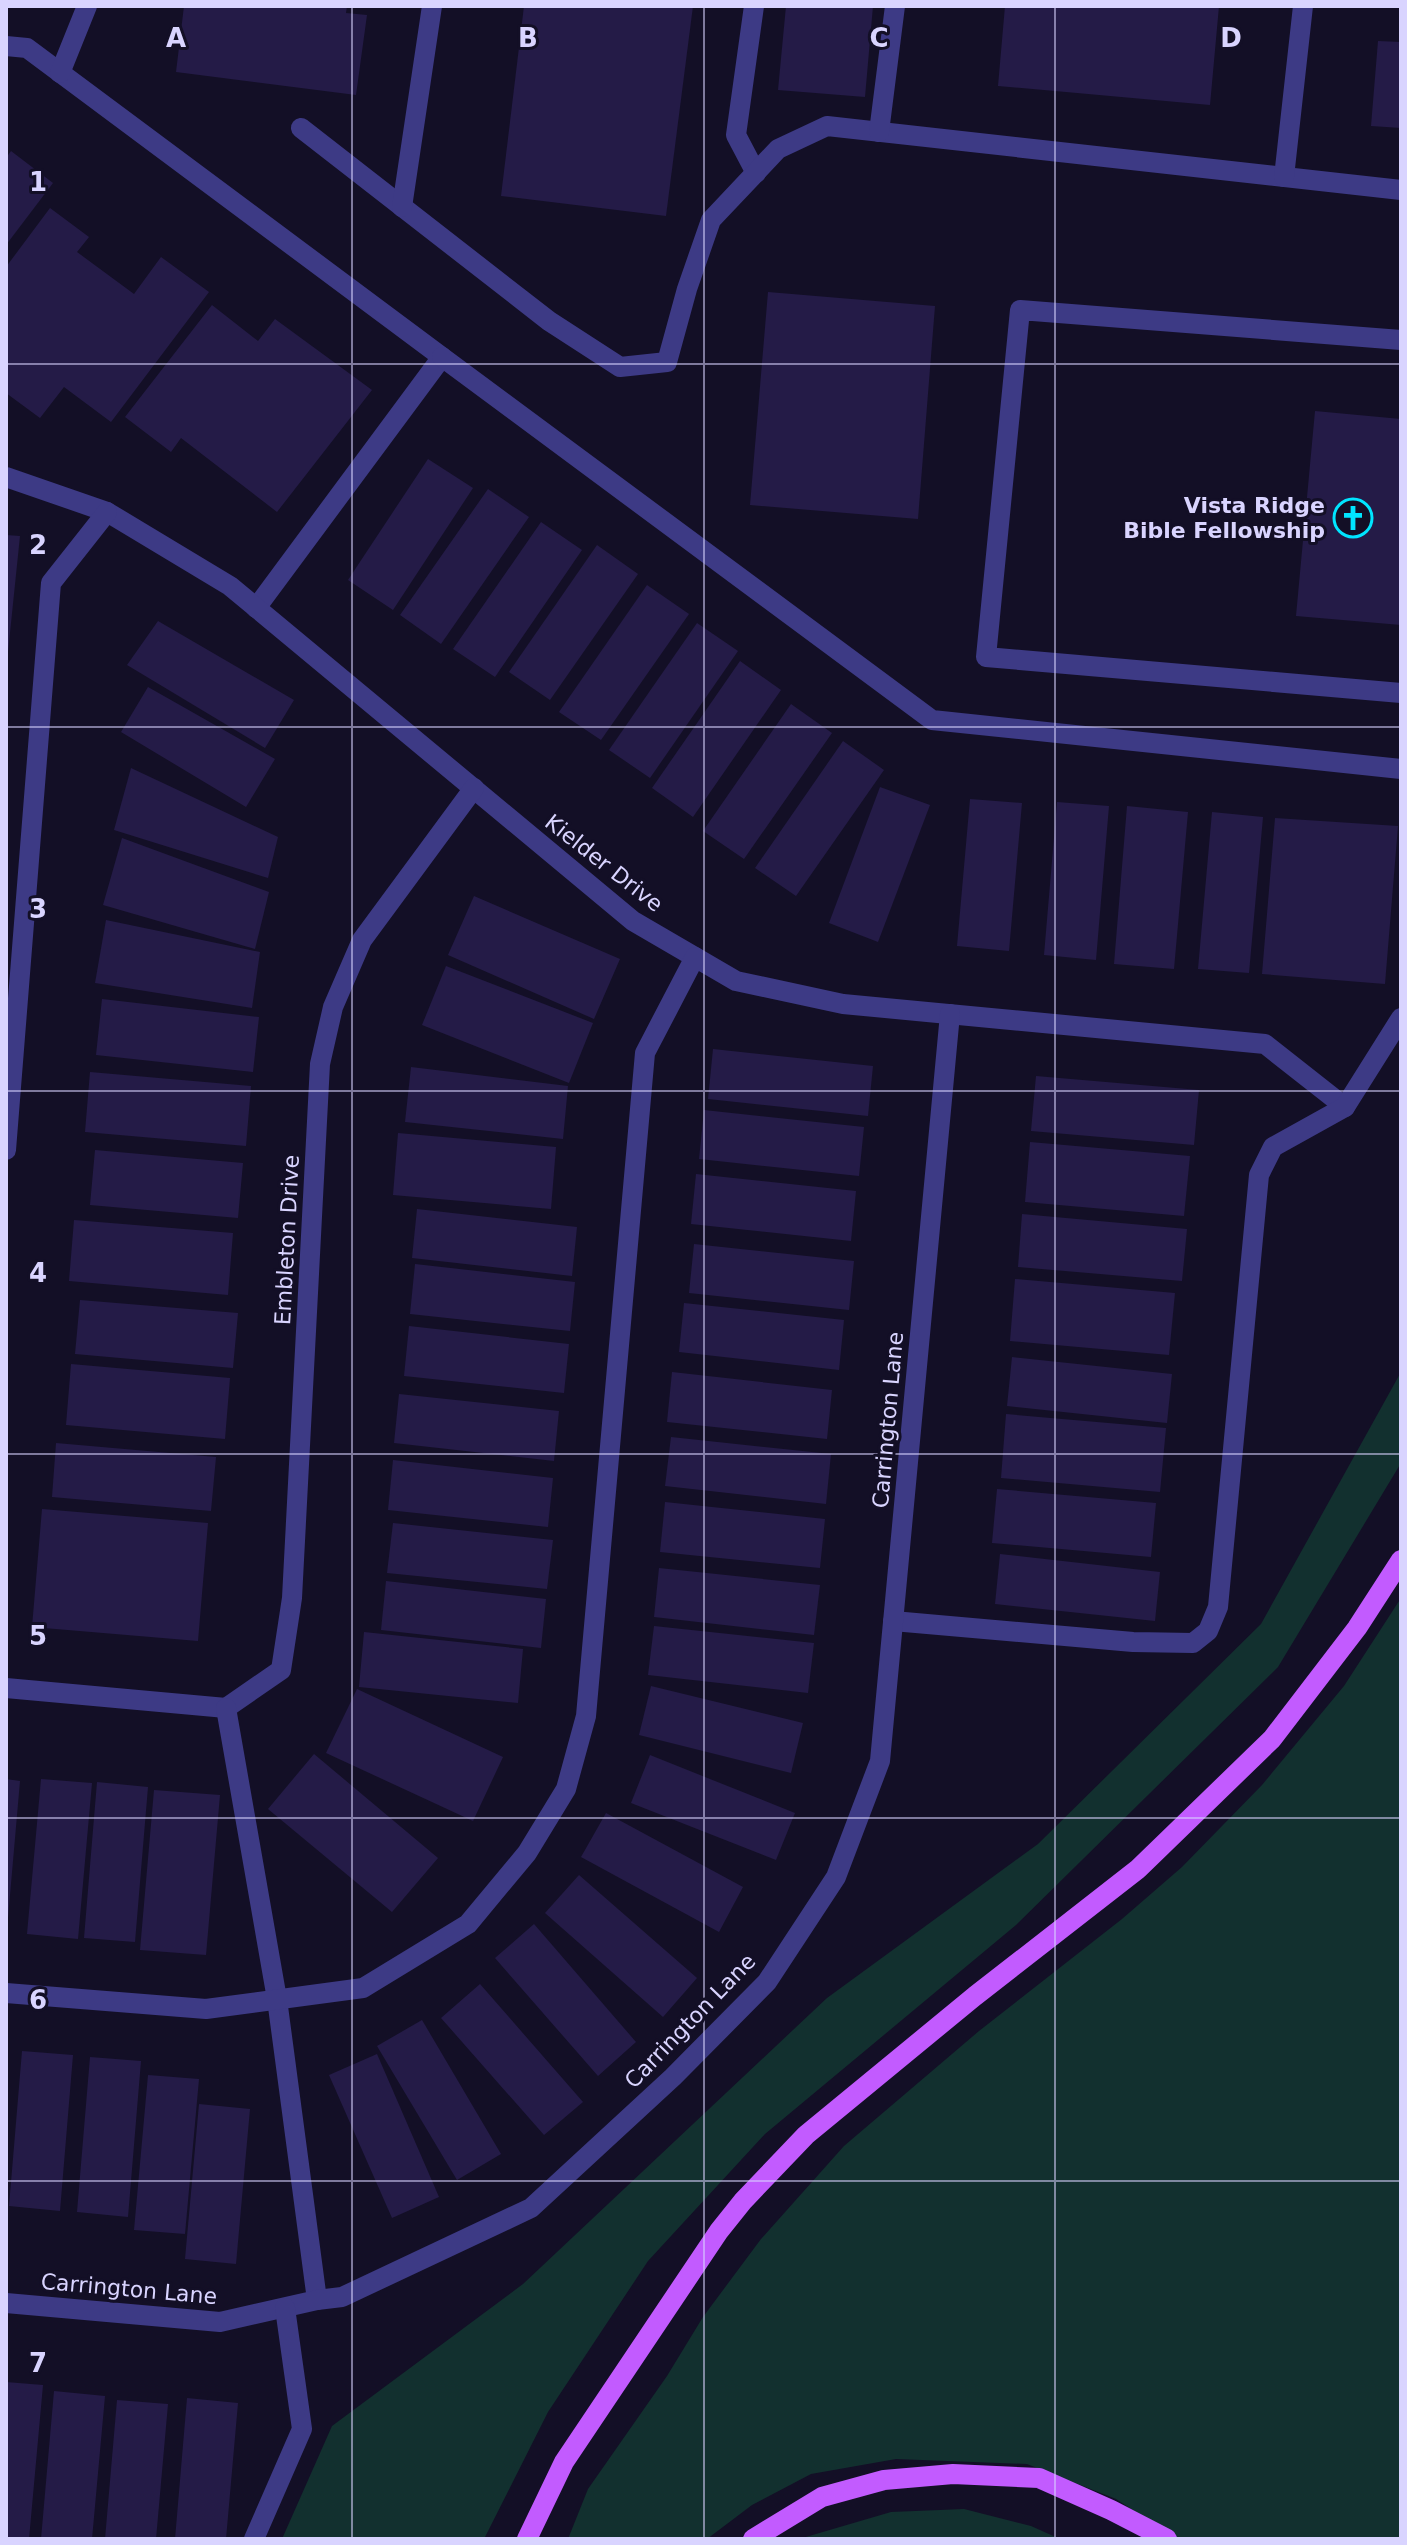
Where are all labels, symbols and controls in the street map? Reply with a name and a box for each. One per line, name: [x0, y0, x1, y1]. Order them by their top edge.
text: A: [166, 23, 186, 53]
text: B: [518, 23, 538, 53]
text: C: [869, 23, 889, 53]
text: D: [1220, 23, 1242, 53]
text: 1: [29, 167, 47, 197]
place label: Vista Ridge Bible Fellowship: [1123, 493, 1325, 543]
church icon: Vista Ridge Bible Fellowship: [1332, 497, 1374, 539]
text: 2: [29, 530, 47, 560]
street label: Kielder Drive: [540, 809, 668, 917]
text: 3: [29, 894, 47, 924]
street label: Embleton Drive: [270, 1154, 304, 1326]
text: 4: [29, 1258, 47, 1288]
street label: Carrington Lane: [868, 1331, 908, 1509]
text: 5: [29, 1621, 47, 1651]
street label: Carrington Lane: [620, 1949, 760, 2093]
text: 6: [29, 1985, 47, 2015]
street label: Carrington Lane: [40, 2269, 218, 2309]
text: 7: [29, 2348, 47, 2378]

